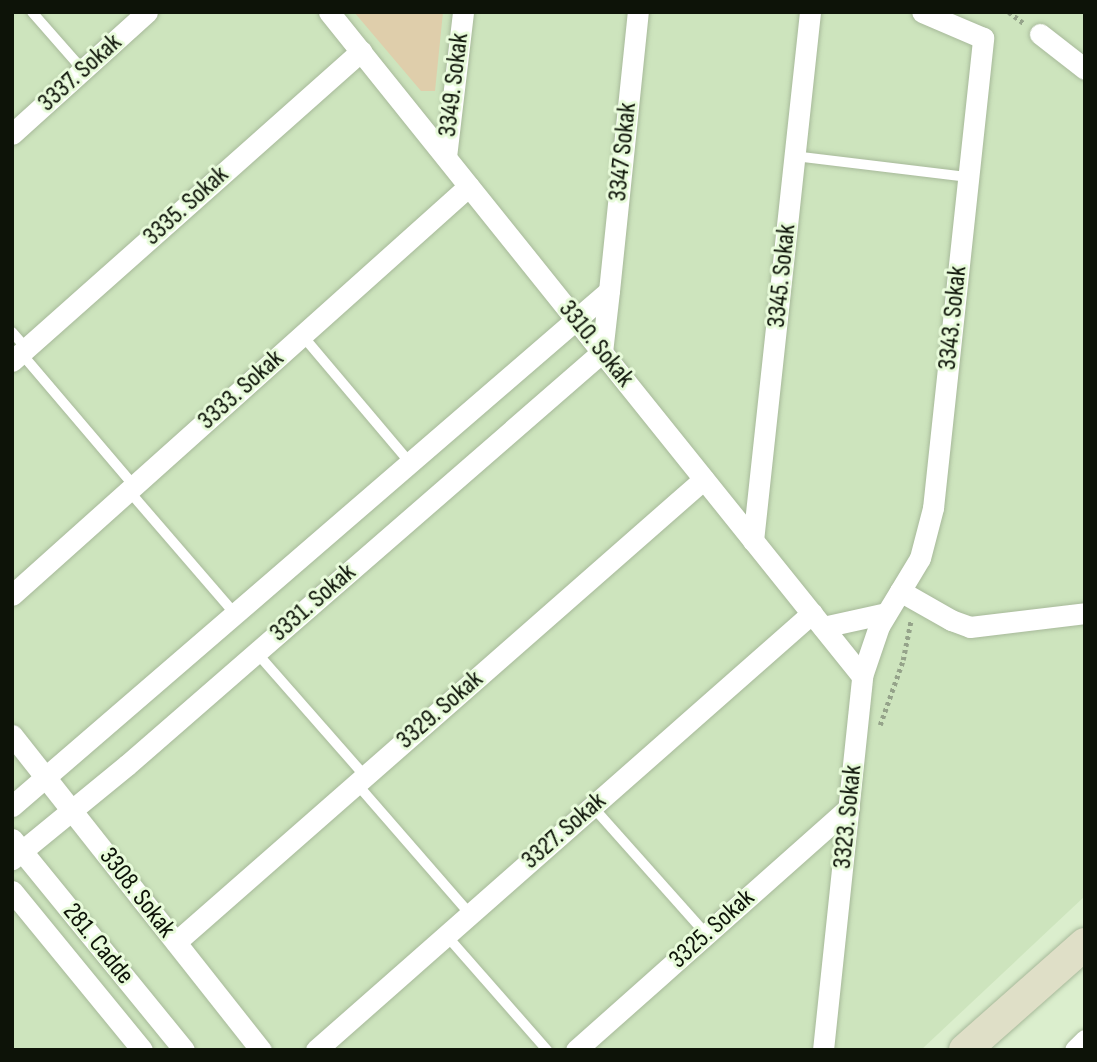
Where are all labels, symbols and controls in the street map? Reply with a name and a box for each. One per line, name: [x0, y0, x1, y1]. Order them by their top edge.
street label: 3337. Sokak: [32, 27, 128, 119]
street label: 3349. Sokak: [432, 31, 476, 139]
street label: 3347 Sokak: [602, 101, 644, 203]
street label: 3335. Sokak: [137, 160, 235, 252]
street label: 3345. Sokak: [761, 223, 803, 329]
street label: 3343. Sokak: [932, 264, 974, 372]
street label: 3310. Sokak: [552, 294, 640, 394]
street label: 3333. Sokak: [192, 343, 290, 437]
street label: 3331. Sokak: [264, 557, 362, 649]
street label: 3329. Sokak: [390, 664, 490, 756]
street label: 3323. Sokak: [827, 763, 869, 871]
street label: 3327. Sokak: [515, 786, 613, 876]
street label: 3308. Sokak: [92, 842, 182, 944]
street label: 3325. Sokak: [663, 883, 761, 975]
street label: 281. Cadde: [56, 897, 140, 991]

